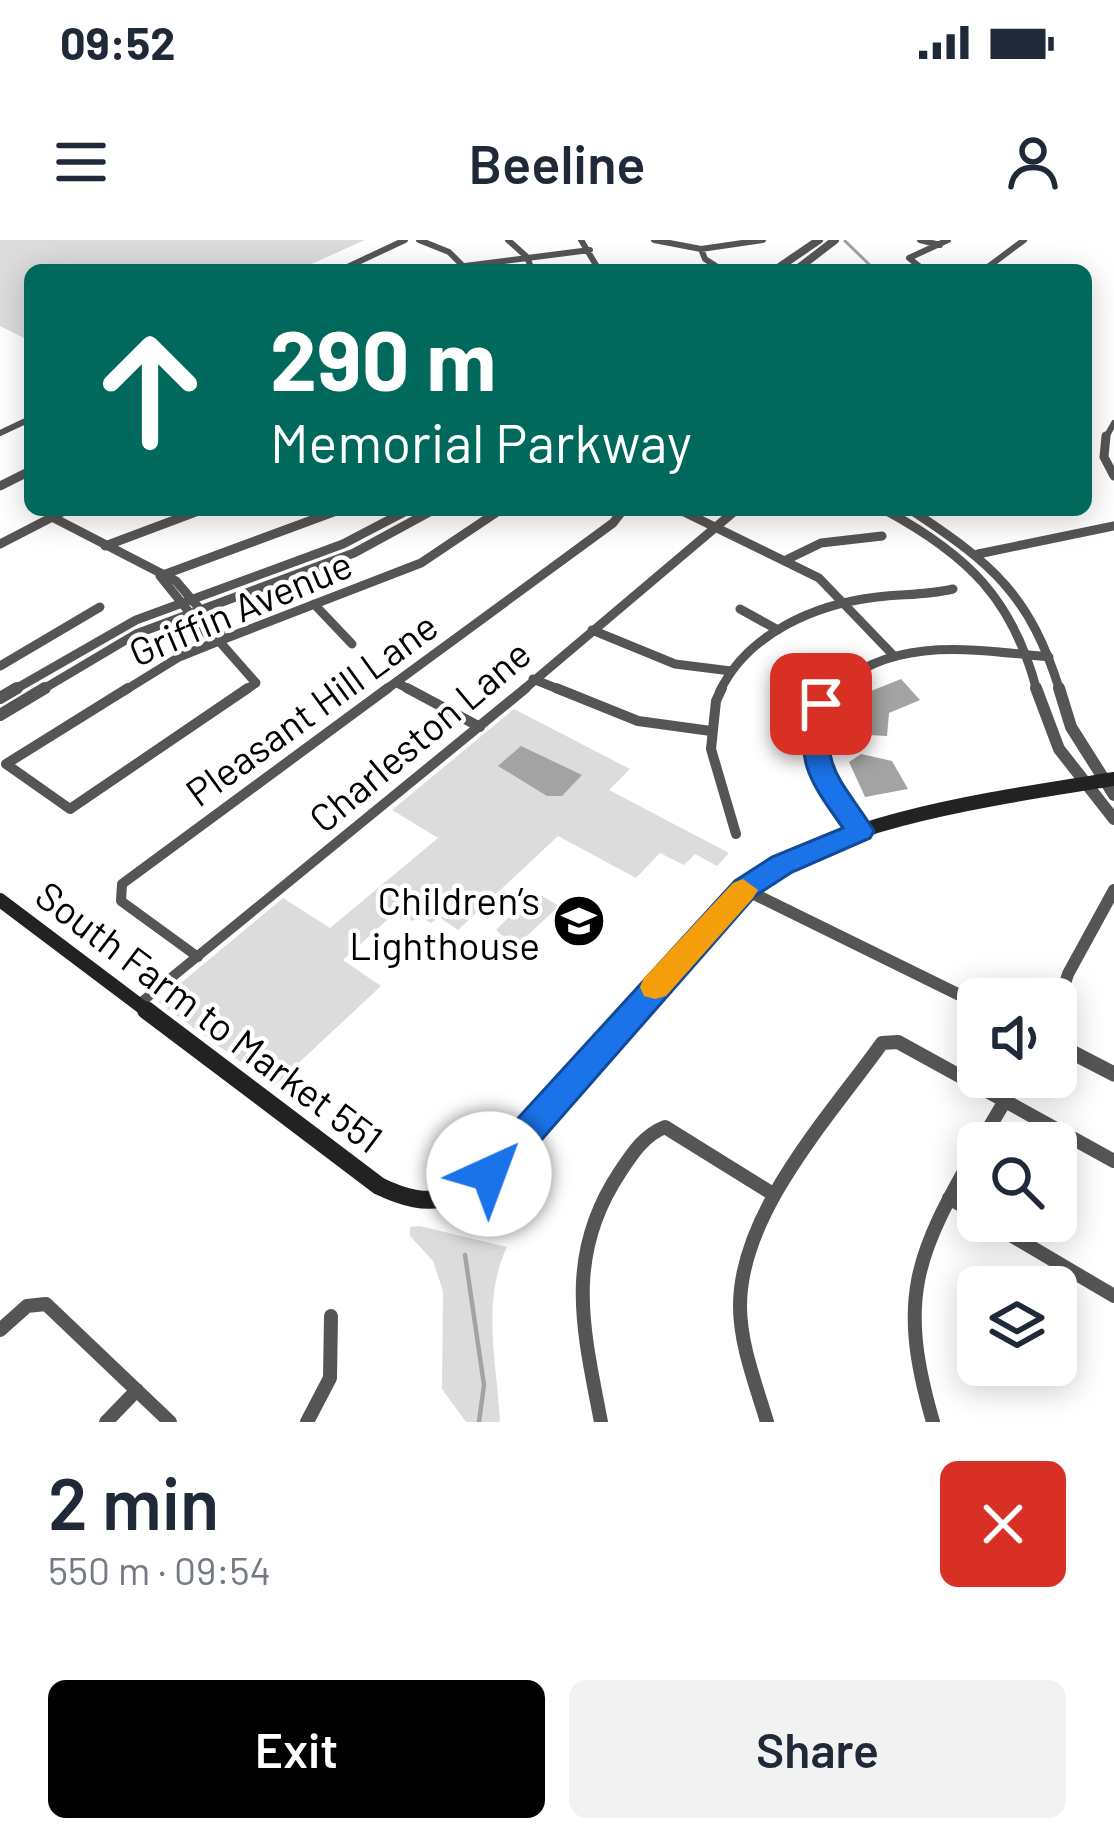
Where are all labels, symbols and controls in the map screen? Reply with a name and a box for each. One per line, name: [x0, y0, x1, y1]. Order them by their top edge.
text: 09:52: [60, 15, 175, 69]
icon: menu: [48, 129, 114, 195]
icon: person: [1000, 129, 1066, 195]
text: Beeline: [468, 130, 646, 195]
text: 290 m: [270, 307, 496, 408]
icon: ahead: [72, 312, 228, 468]
text: Memorial Parkway: [270, 409, 692, 474]
street label: Griffin Avenue: [122, 539, 358, 675]
street label: Pleasant Hill Lane: [176, 601, 446, 815]
street label: Charleston Lane: [299, 629, 539, 841]
pin: [770, 653, 872, 755]
icon: arrive: [788, 671, 854, 737]
street label: South Farm to Market 551: [27, 870, 393, 1162]
place label: Children’s Lighthouse: [349, 876, 540, 968]
school or university icon: Children’s Lighthouse: [551, 893, 607, 949]
map controls: [957, 978, 1077, 1386]
button: sound: [957, 978, 1077, 1098]
position arrow: [426, 1111, 552, 1237]
button: search: [957, 1122, 1077, 1242]
button: layers: [957, 1266, 1077, 1386]
text: 2 min: [48, 1458, 219, 1544]
button: close: [940, 1461, 1066, 1587]
text: 550 m · 09:54: [48, 1546, 271, 1593]
button: Exit: [48, 1680, 545, 1818]
button: Share: [569, 1680, 1066, 1818]

